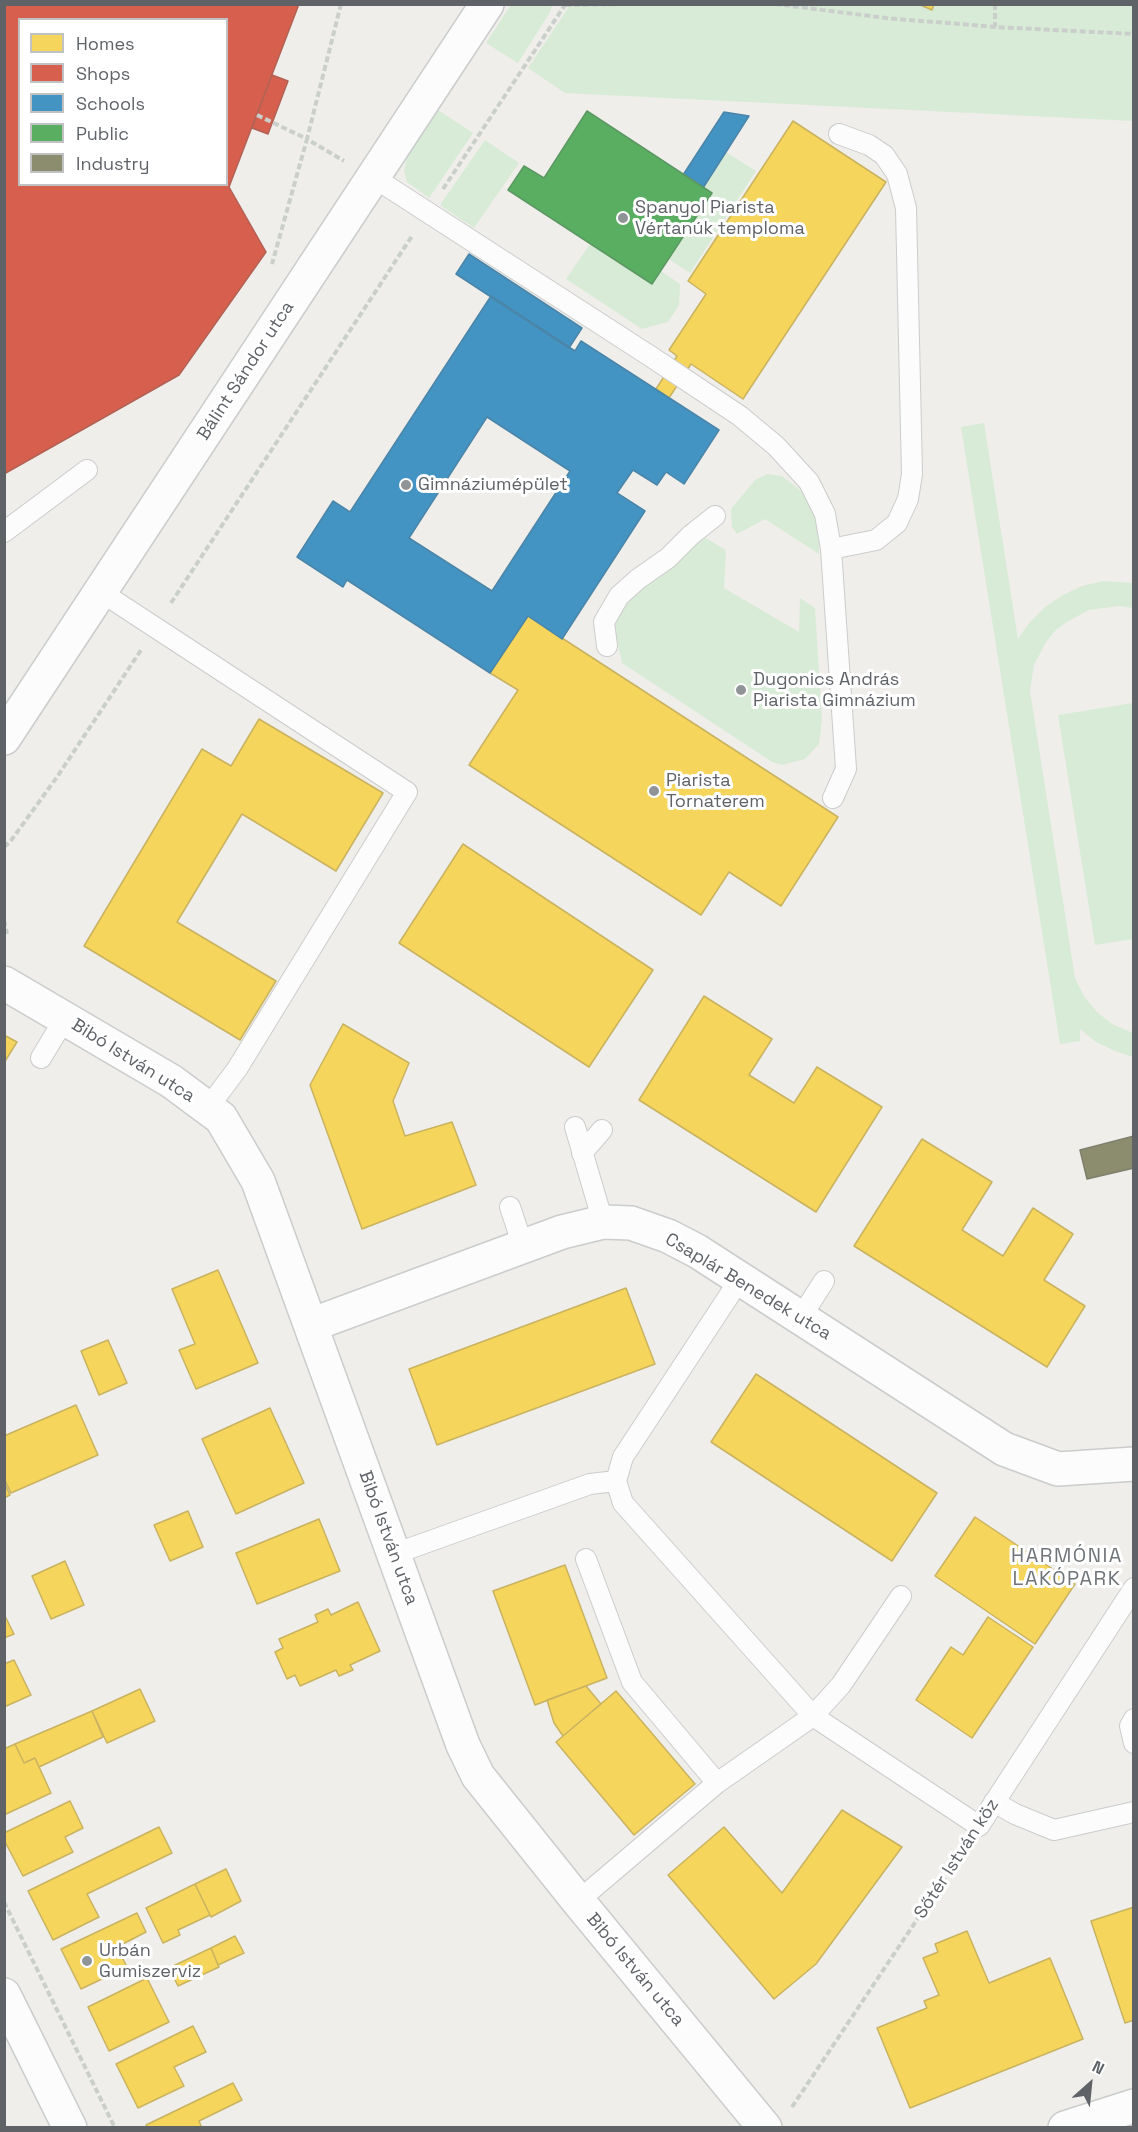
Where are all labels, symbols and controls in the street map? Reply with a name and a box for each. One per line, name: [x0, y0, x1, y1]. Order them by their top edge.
legend: [18, 18, 228, 186]
text: Homes: [76, 32, 135, 55]
text: Shops: [76, 62, 130, 85]
text: Schools: [76, 92, 145, 115]
text: Public: [76, 122, 129, 145]
text: Industry: [76, 152, 149, 175]
place label: Spanyol Piarista Vértanúk temploma: [635, 197, 805, 240]
marker: Spanyol Piarista Vértanúk temploma: [616, 211, 630, 225]
street label: Bálint Sándor utca: [193, 297, 299, 445]
place label: Gimnáziumépület: [418, 474, 568, 496]
marker: Gimnáziumépület: [399, 478, 413, 492]
place label: Dugonics András Piarista Gimnázium: [753, 669, 916, 712]
marker: Dugonics András Piarista Gimnázium: [734, 683, 748, 697]
place label: Piarista Tornaterem: [666, 770, 765, 812]
marker: Piarista Tornaterem: [647, 784, 661, 798]
street label: Bibó István utca: [67, 1014, 199, 1108]
street label: Csaplár Benedek utca: [661, 1229, 835, 1345]
street label: Bibó István utca: [354, 1468, 422, 1608]
district label: HARMÓNIA LAKÓPARK: [1011, 1545, 1123, 1592]
street label: Sőtér István köz: [910, 1795, 1004, 1923]
street label: Bibó István utca: [581, 1909, 689, 2031]
place label: Urbán Gumiszerviz: [99, 1940, 201, 1982]
marker: Urbán Gumiszerviz: [80, 1954, 94, 1968]
north arrow: [1060, 2054, 1120, 2114]
text: N: [1089, 2056, 1108, 2079]

